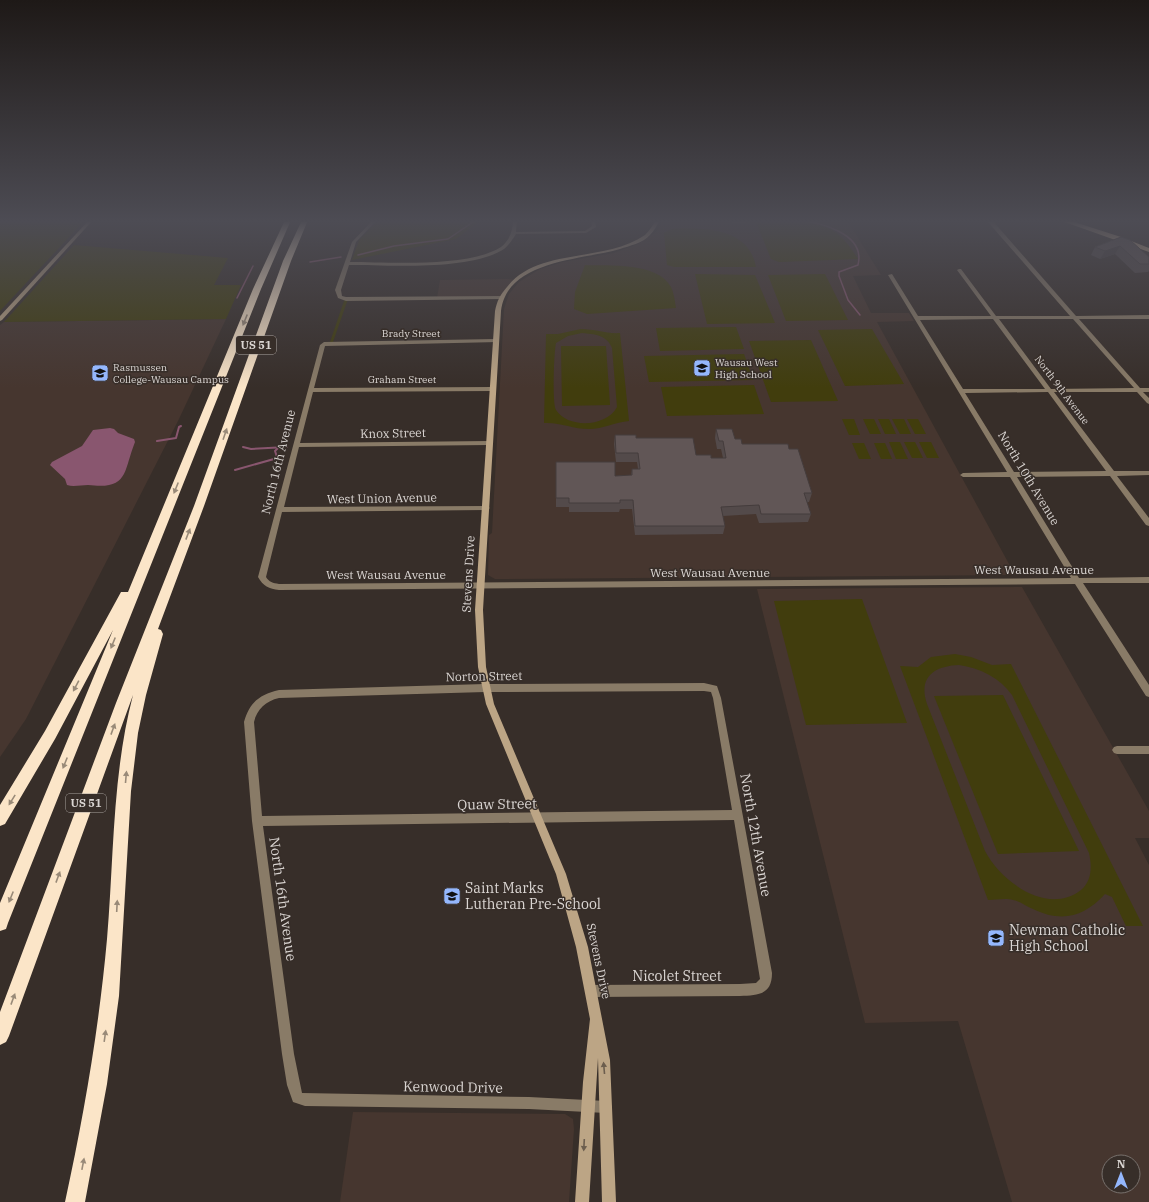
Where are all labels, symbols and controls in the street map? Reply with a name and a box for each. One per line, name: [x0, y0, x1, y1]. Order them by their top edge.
one-way arrow: [241, 314, 247, 326]
street label: Brady Street: [382, 327, 441, 340]
road number: US 51: [236, 336, 276, 354]
street label: North 9th Avenue: [1032, 353, 1092, 427]
place label: Wausau West High School: [715, 356, 778, 381]
school or university icon: Wausau West High School: [692, 358, 712, 378]
place label: Rasmussen College-Wausau Campus: [113, 361, 229, 386]
school or university icon: Rasmussen College-Wausau Campus: [90, 363, 110, 383]
street label: Graham Street: [368, 373, 437, 386]
street label: North 16th Avenue: [258, 408, 298, 516]
street label: Knox Street: [360, 425, 426, 441]
one-way arrow: [222, 428, 228, 440]
street label: North 10th Avenue: [995, 428, 1063, 528]
one-way arrow: [172, 482, 178, 494]
street label: West Union Avenue: [327, 490, 437, 506]
one-way arrow: [185, 528, 191, 540]
street label: Stevens Drive: [458, 535, 478, 613]
street label: West Wausau Avenue: [974, 562, 1094, 577]
street label: West Wausau Avenue: [650, 565, 770, 580]
street label: West Wausau Avenue: [326, 567, 446, 582]
one-way arrow: [110, 637, 116, 648]
street label: Norton Street: [446, 668, 522, 684]
one-way arrow: [73, 681, 79, 692]
one-way arrow: [111, 722, 117, 734]
one-way arrow: [61, 758, 67, 770]
one-way arrow: [123, 771, 129, 783]
street label: North 12th Avenue: [736, 772, 776, 898]
road number: US 51: [66, 794, 106, 812]
street label: Quaw Street: [457, 794, 537, 814]
one-way arrow: [8, 795, 16, 805]
street label: North 16th Avenue: [265, 836, 301, 962]
one-way arrow: [56, 871, 62, 883]
place label: Saint Marks Lutheran Pre-School: [465, 879, 601, 913]
school or university icon: Saint Marks Lutheran Pre-School: [442, 886, 462, 906]
one-way arrow: [7, 891, 13, 903]
one-way arrow: [114, 900, 121, 912]
place label: Newman Catholic High School: [1009, 921, 1125, 955]
street label: Stevens Drive: [584, 922, 614, 1000]
school or university icon: Newman Catholic High School: [986, 928, 1006, 948]
street label: Nicolet Street: [632, 967, 722, 985]
one-way arrow: [11, 993, 17, 1005]
one-way arrow: [102, 1030, 108, 1042]
one-way arrow: [601, 1062, 608, 1074]
street label: Kenwood Drive: [403, 1077, 503, 1097]
one-way arrow: [581, 1139, 588, 1151]
north arrow: [1101, 1154, 1141, 1194]
text: N: [1117, 1157, 1126, 1171]
one-way arrow: [80, 1158, 86, 1170]

